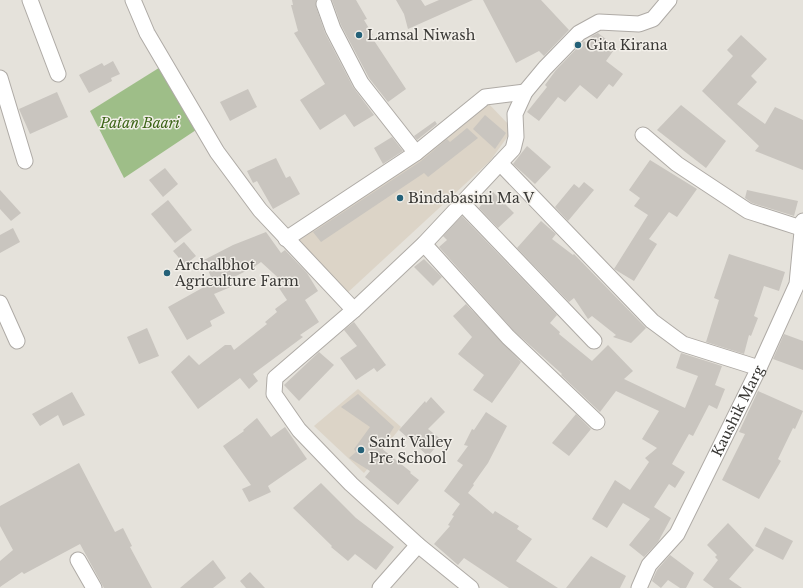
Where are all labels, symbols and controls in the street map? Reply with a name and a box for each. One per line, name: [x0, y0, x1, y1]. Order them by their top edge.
place label: Lamsal Niwash: [367, 26, 476, 44]
marker: Lamsal Niwash: [354, 30, 364, 40]
place label: Gita Kirana: [586, 36, 668, 54]
marker: Gita Kirana: [573, 40, 583, 50]
park label: Patan Baari: [99, 114, 180, 132]
place label: Bindabasini Ma V: [408, 189, 535, 207]
marker: Bindabasini Ma V: [395, 193, 405, 203]
place label: Archalbhot Agriculture Farm: [174, 256, 299, 290]
marker: Archalbhot Agriculture Farm: [162, 268, 172, 278]
street label: Kaushik Marg: [708, 362, 768, 460]
place label: Saint Valley Pre School: [369, 433, 452, 467]
marker: Saint Valley Pre School: [356, 445, 366, 455]

